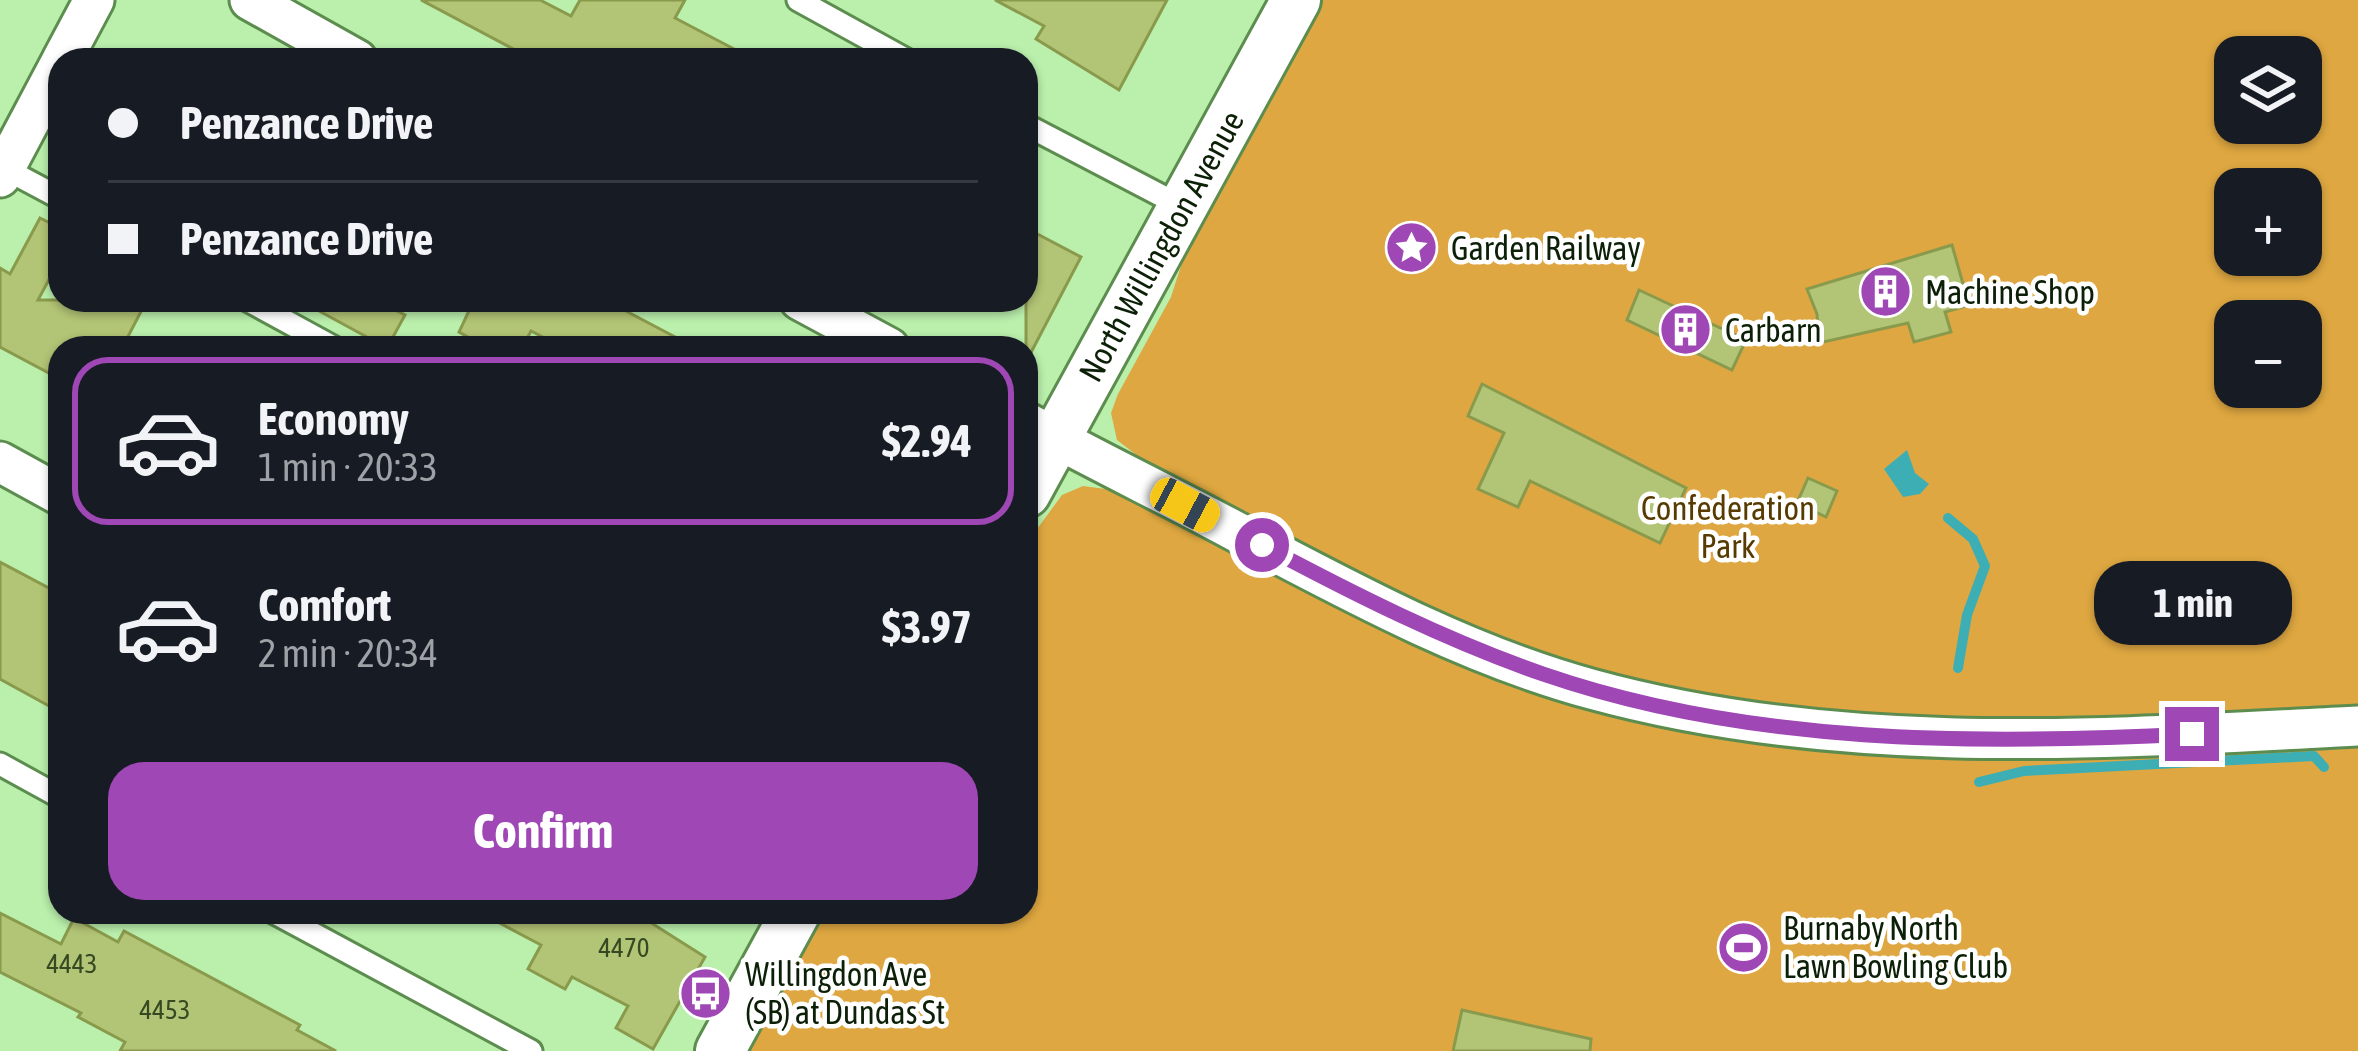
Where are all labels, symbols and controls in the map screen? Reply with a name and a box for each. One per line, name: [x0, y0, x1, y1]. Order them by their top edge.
map controls: [2214, 36, 2322, 408]
button: layers: [2214, 36, 2322, 144]
text: Penzance Drive: [180, 97, 433, 149]
street label: North Willingdon Avenue: [1071, 104, 1251, 388]
button: +: [2214, 168, 2322, 276]
text: Penzance Drive: [180, 213, 433, 265]
place icon: Garden Railway: [1384, 220, 1440, 276]
place label: Garden Railway: [1451, 229, 1641, 267]
building icon: Machine Shop: [1858, 264, 1914, 320]
place label: Machine Shop: [1925, 273, 2095, 311]
button: −: [2214, 300, 2322, 408]
building icon: Carbarn: [1658, 302, 1714, 358]
place label: Carbarn: [1725, 311, 1822, 349]
icon: car: [114, 387, 222, 495]
text: Economy: [258, 393, 409, 445]
text: $2.94: [882, 415, 972, 467]
text: 1 min · 20:33: [258, 445, 438, 489]
car: [1145, 472, 1225, 538]
park label: Confederation Park: [1641, 489, 1815, 565]
route start: [1235, 518, 1289, 572]
callout: 1 min: [2093, 560, 2291, 644]
icon: car: [114, 573, 222, 681]
text: Comfort: [258, 579, 391, 631]
text: 1 min: [2153, 581, 2233, 625]
text: $3.97: [882, 601, 972, 653]
text: 2 min · 20:34: [258, 631, 438, 675]
route end: [2165, 707, 2219, 761]
button: Confirm: [108, 762, 978, 900]
place label: Burnaby North Lawn Bowling Club: [1783, 909, 2008, 985]
sports icon: Burnaby North Lawn Bowling Club: [1716, 919, 1772, 975]
house number: 4470: [599, 932, 649, 963]
house number: 4443: [47, 948, 97, 979]
place label: Willingdon Ave (SB) at Dundas St: [745, 955, 945, 1031]
bus stop icon: Willingdon Ave (SB) at Dundas St: [678, 965, 734, 1021]
house number: 4453: [140, 994, 190, 1025]

